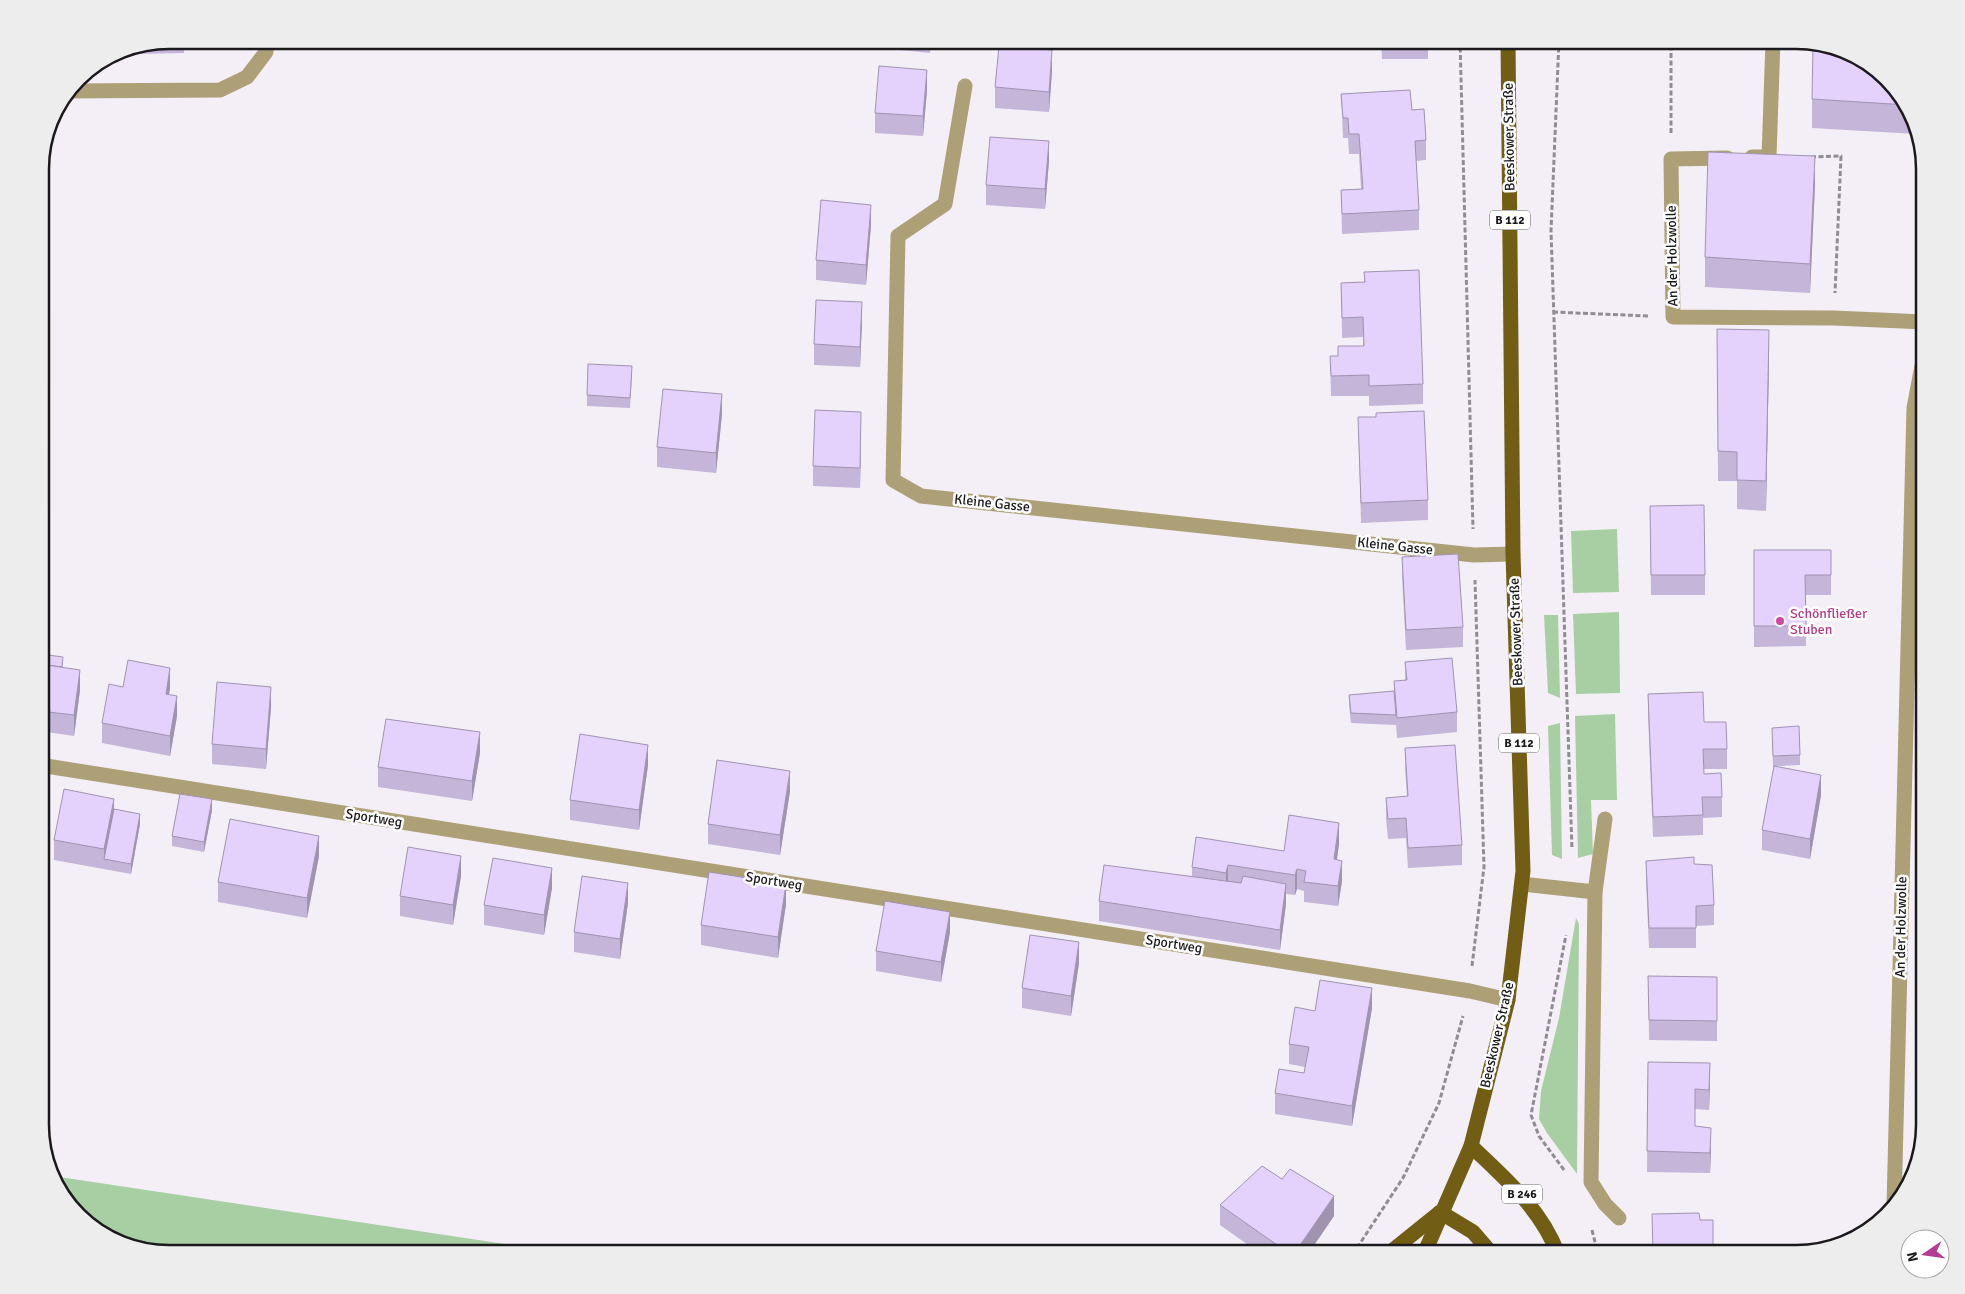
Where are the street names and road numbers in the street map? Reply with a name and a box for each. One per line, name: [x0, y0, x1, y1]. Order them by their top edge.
street label: Beeskower Straße: [1500, 83, 1518, 191]
street label: An der Holzwolle: [1663, 205, 1681, 307]
road number: B 112: [1490, 210, 1530, 230]
street label: Kleine Gasse: [953, 491, 1031, 515]
street label: Kleine Gasse: [1356, 534, 1434, 558]
street label: Beeskower Straße: [1506, 578, 1526, 686]
road number: B 112: [1499, 734, 1539, 752]
street label: Sportweg: [344, 805, 404, 831]
street label: Sportweg: [744, 868, 804, 894]
street label: An der Holzwolle: [1892, 876, 1910, 978]
street label: Sportweg: [1144, 931, 1204, 957]
street label: Beeskower Straße: [1477, 980, 1517, 1090]
road number: B 246: [1502, 1184, 1542, 1204]

